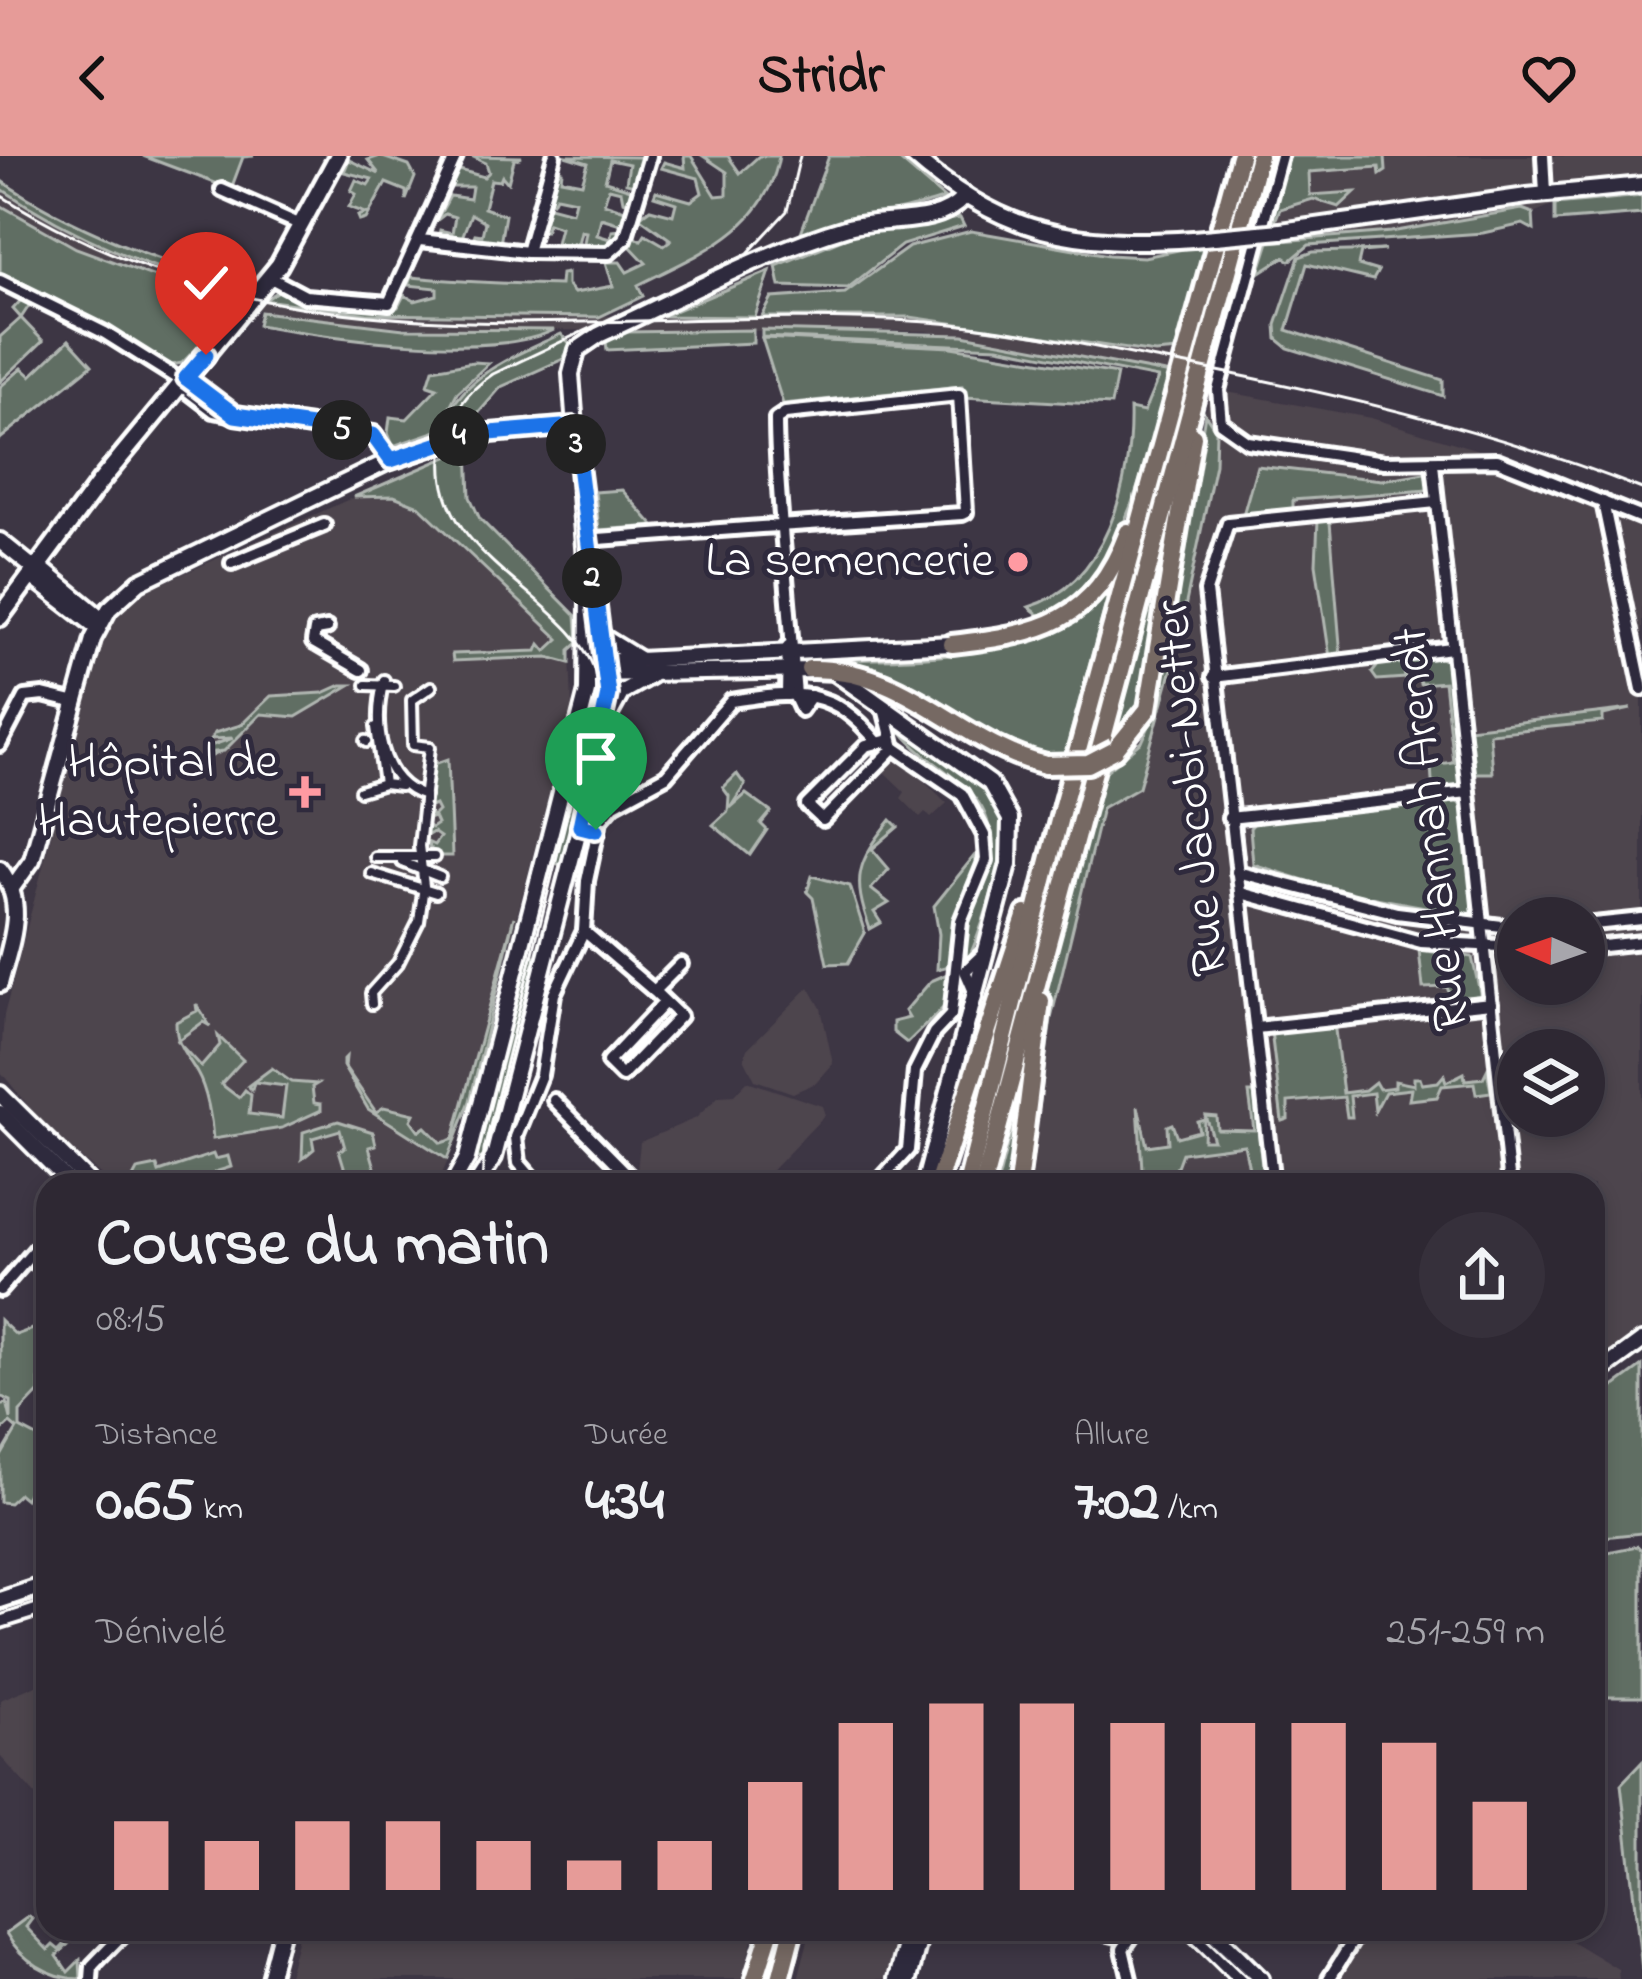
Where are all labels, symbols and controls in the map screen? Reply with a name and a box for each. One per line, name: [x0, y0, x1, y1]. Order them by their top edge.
text: Stridr: [758, 39, 884, 117]
icon: back: [60, 45, 126, 111]
icon: heart: [1516, 45, 1582, 111]
pin: [155, 232, 257, 355]
icon: check: [173, 250, 239, 316]
pin: 5: [312, 400, 372, 460]
text: 5: [333, 406, 351, 454]
pin: 4: [429, 406, 489, 466]
text: 4: [452, 412, 466, 460]
pin: 3: [546, 414, 606, 474]
text: 3: [569, 420, 583, 468]
place label: La semencerie: [705, 525, 994, 600]
pin: 2: [562, 548, 622, 608]
marker: La semencerie: [1005, 549, 1031, 575]
text: 2: [584, 554, 600, 602]
street label: Rue Jacobi-Netter: [1136, 596, 1250, 980]
street label: Rue Hannah Arendt: [1374, 623, 1492, 1035]
pin: [545, 707, 647, 830]
icon: arrive: [563, 725, 629, 791]
place label: Hôpital de Hautepierre: [38, 726, 278, 860]
marker: Hôpital de Hautepierre: [289, 776, 321, 808]
north arrow: [1497, 897, 1605, 1005]
map controls: [1497, 897, 1605, 1137]
button: layers: [1497, 1029, 1605, 1137]
text: Course du matin: [96, 1199, 549, 1295]
button: share: [1419, 1212, 1545, 1338]
text: 08:15: [96, 1292, 166, 1349]
text: Distance: [96, 1412, 218, 1460]
text: Durée: [585, 1412, 668, 1460]
text: Allure: [1074, 1412, 1149, 1460]
text: 0.65: [96, 1460, 195, 1547]
text: 4:34: [585, 1460, 664, 1547]
text: 7:02: [1074, 1460, 1160, 1547]
text: km: [195, 1486, 243, 1534]
text: /km: [1160, 1486, 1218, 1534]
text: Dénivelé: [96, 1605, 226, 1662]
text: 251–259 m: [1386, 1605, 1545, 1662]

